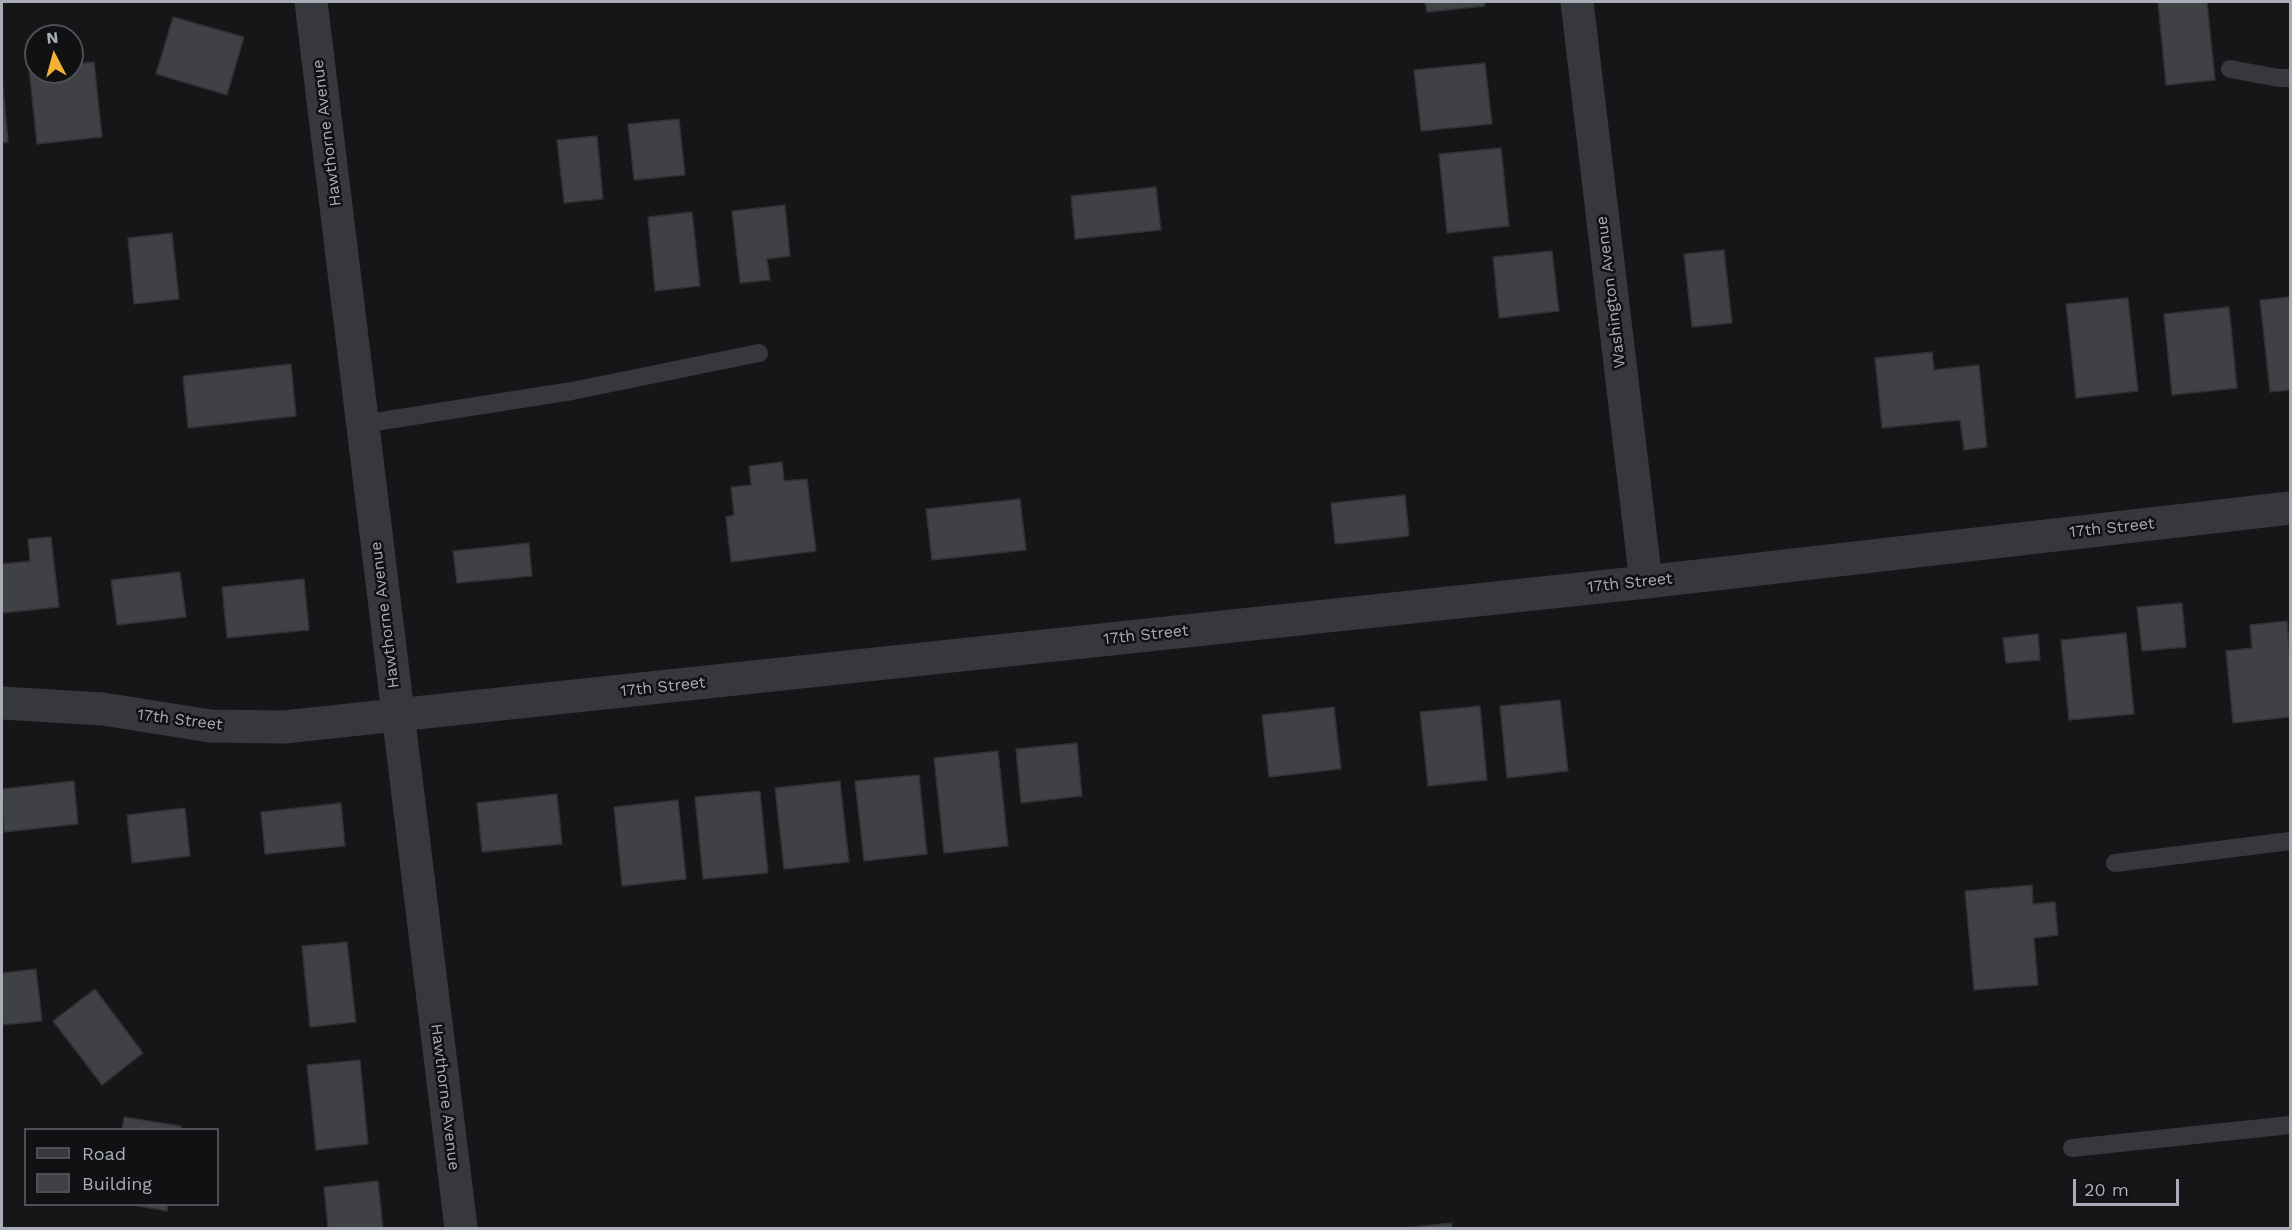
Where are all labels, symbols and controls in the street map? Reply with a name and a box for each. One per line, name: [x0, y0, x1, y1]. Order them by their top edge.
north arrow: [24, 24, 84, 84]
text: N: [45, 28, 59, 48]
street label: Hawthorne Avenue: [308, 58, 346, 208]
street label: Washington Avenue: [1592, 215, 1630, 369]
street label: 17th Street: [2069, 514, 2155, 542]
street label: Hawthorne Avenue: [366, 540, 404, 690]
street label: 17th Street: [1587, 569, 1673, 597]
street label: 17th Street: [1103, 621, 1189, 649]
street label: 17th Street: [620, 673, 706, 701]
street label: 17th Street: [136, 705, 224, 735]
street label: Hawthorne Avenue: [426, 1022, 464, 1172]
legend: [24, 1128, 219, 1206]
text: Road: [82, 1143, 126, 1164]
scale bar: [2076, 1167, 2182, 1205]
text: Building: [82, 1173, 152, 1194]
text: 20 m: [2084, 1179, 2129, 1200]

